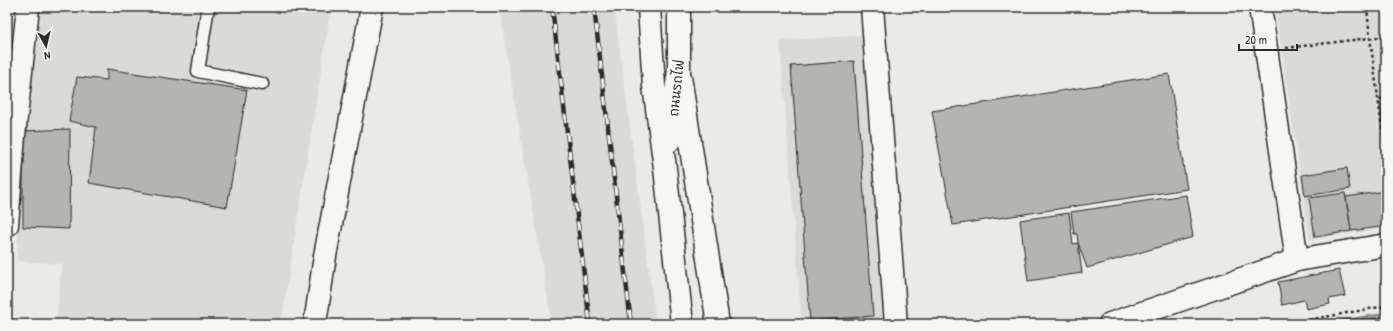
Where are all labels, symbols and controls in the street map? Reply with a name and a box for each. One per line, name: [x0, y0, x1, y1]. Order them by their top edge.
north arrow: [26, 26, 66, 66]
scale bar: [1239, 26, 1297, 52]
text: 20 m: [1245, 31, 1267, 48]
text: N: [43, 49, 51, 63]
street label: ถนนรถไฟ: [664, 59, 688, 117]

